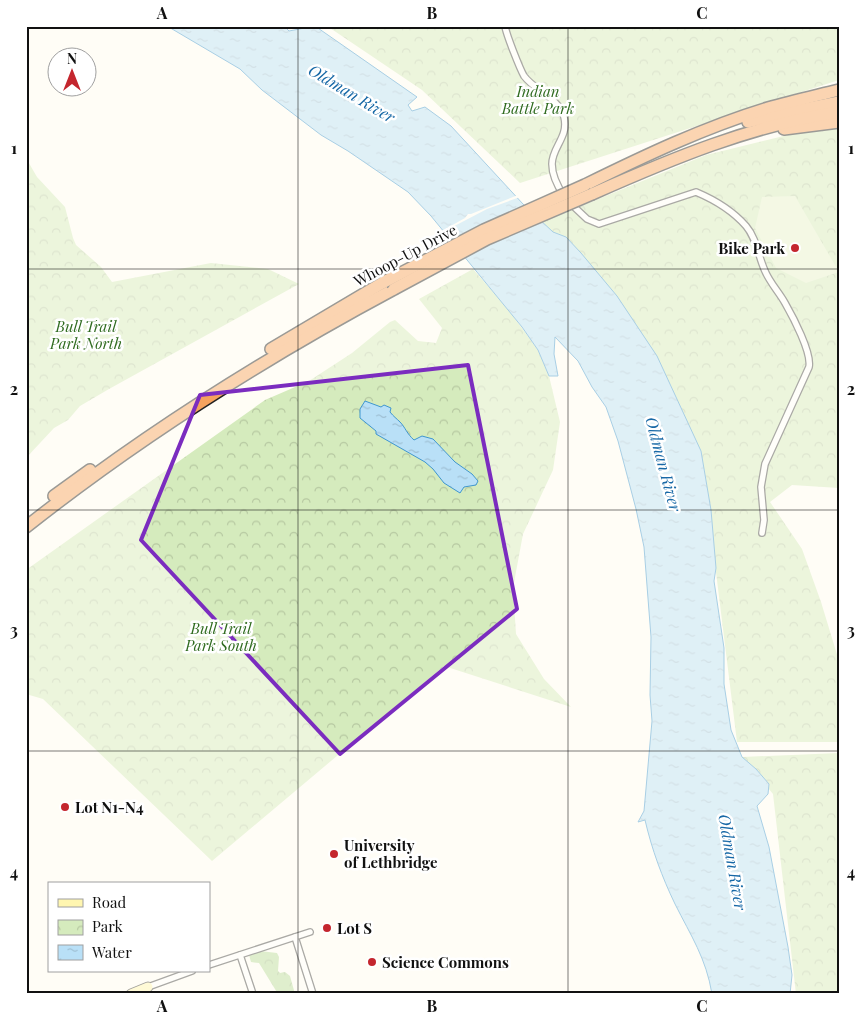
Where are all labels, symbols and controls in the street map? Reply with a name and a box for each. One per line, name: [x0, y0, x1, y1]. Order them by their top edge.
text: A: [156, 2, 168, 23]
text: B: [427, 2, 438, 23]
text: C: [696, 2, 708, 23]
north arrow: [48, 48, 98, 98]
text: N: [67, 49, 77, 68]
water label: Oldman River: [305, 59, 400, 128]
park label: Indian Battle Park: [501, 81, 574, 118]
text: 1: [11, 137, 17, 158]
text: 1: [848, 137, 854, 158]
street label: Whoop-Up Drive: [349, 219, 460, 291]
place label: Bike Park: [718, 238, 785, 258]
marker: Bike Park: [789, 242, 801, 254]
park label: Bull Trail Park North: [49, 316, 122, 353]
text: 2: [10, 378, 18, 399]
text: 2: [847, 378, 855, 399]
water label: Oldman River: [641, 414, 687, 515]
park label: Bull Trail Park South: [184, 618, 257, 655]
text: 3: [10, 619, 18, 640]
text: 3: [847, 619, 855, 640]
place label: Lot N1-N4: [75, 797, 144, 817]
marker: Lot N1-N4: [59, 801, 71, 813]
water label: Oldman River: [714, 812, 752, 913]
place label: University of Lethbridge: [344, 835, 438, 872]
marker: University of Lethbridge: [328, 848, 340, 860]
text: 4: [10, 861, 18, 882]
text: 4: [847, 861, 855, 882]
legend: [48, 882, 210, 972]
text: Road: [92, 892, 126, 912]
text: Park: [92, 916, 124, 936]
place label: Lot S: [337, 918, 372, 938]
marker: Lot S: [321, 922, 333, 934]
text: Water: [91, 942, 132, 962]
place label: Science Commons: [382, 952, 509, 972]
marker: Science Commons: [366, 956, 378, 968]
text: A: [156, 995, 168, 1016]
text: B: [427, 995, 438, 1016]
text: C: [696, 995, 708, 1016]

